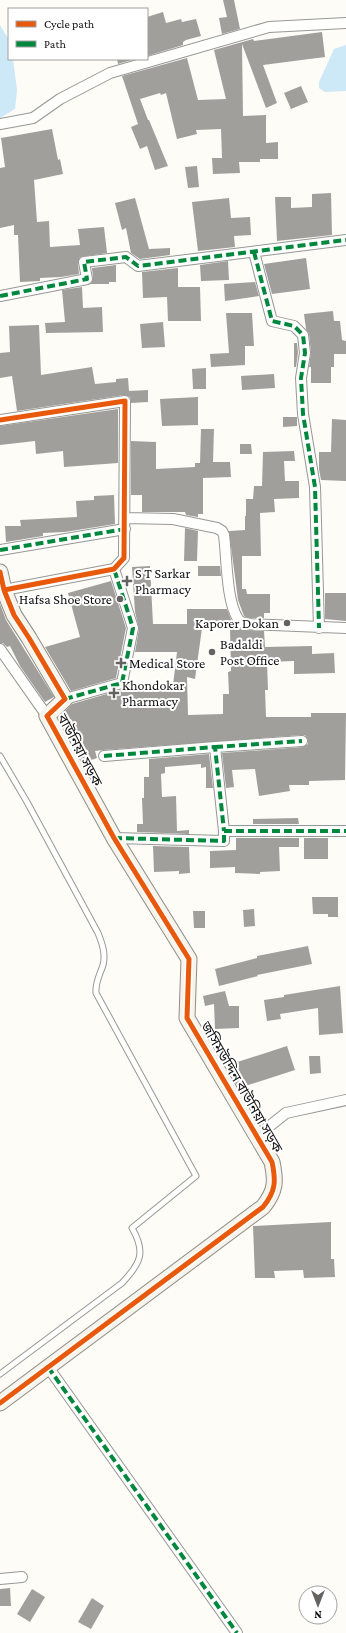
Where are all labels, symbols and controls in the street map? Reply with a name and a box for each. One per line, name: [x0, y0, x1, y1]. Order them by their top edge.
legend: [8, 8, 148, 60]
text: Cycle path: [44, 17, 95, 31]
text: Path: [44, 37, 66, 51]
place label: S T Sarkar Pharmacy: [135, 565, 192, 597]
marker: S T Sarkar Pharmacy: [122, 576, 132, 586]
place label: Hafsa Shoe Store: [19, 591, 112, 607]
marker: Hafsa Shoe Store: [115, 594, 125, 604]
place label: Kaporer Dokan: [195, 615, 279, 631]
marker: Kaporer Dokan: [282, 618, 292, 628]
place label: Badaldi Post Office: [220, 636, 279, 668]
marker: Badaldi Post Office: [207, 647, 217, 657]
place label: Medical Store: [129, 655, 205, 671]
marker: Medical Store: [116, 658, 126, 668]
place label: Khondokar Pharmacy: [122, 677, 184, 709]
marker: Khondokar Pharmacy: [109, 688, 119, 698]
street label: বাউনিয়া সড়ক: [54, 710, 106, 789]
street label: জসিমউদ্দিন বাউনিয়া সড়ক: [197, 1018, 286, 1156]
north arrow: [298, 1585, 338, 1625]
text: N: [314, 1609, 322, 1621]

